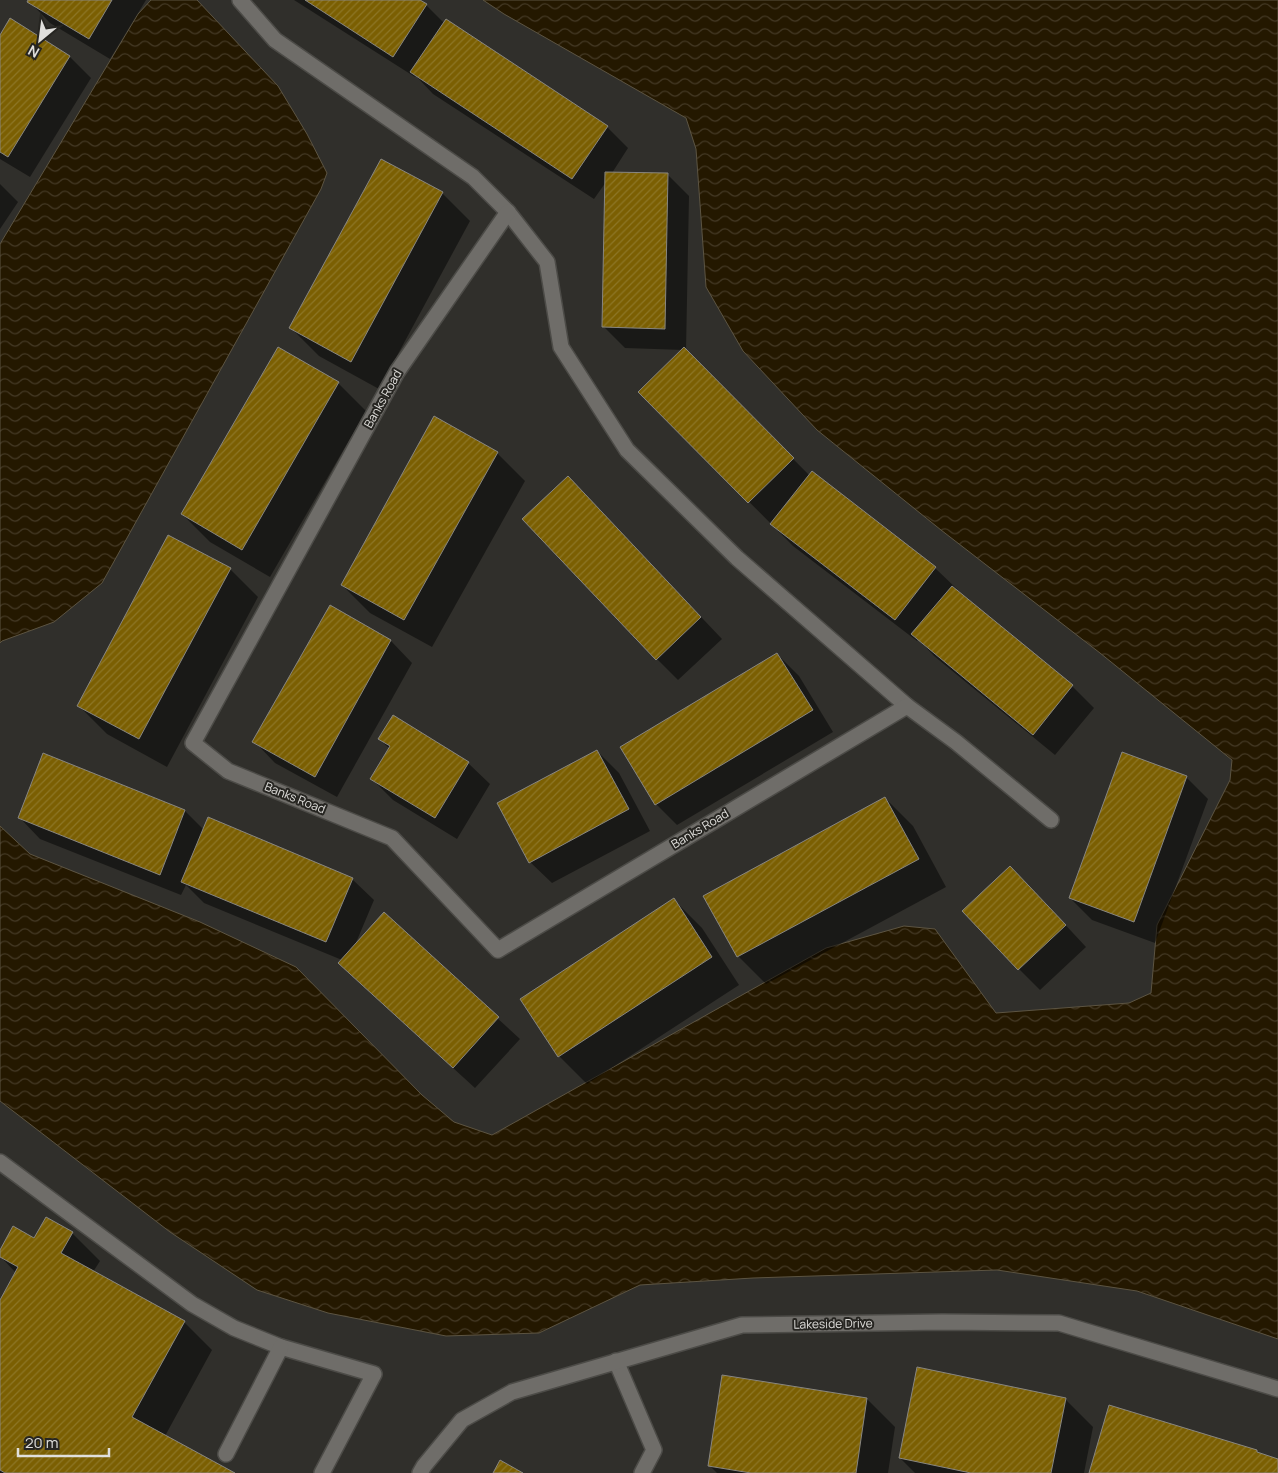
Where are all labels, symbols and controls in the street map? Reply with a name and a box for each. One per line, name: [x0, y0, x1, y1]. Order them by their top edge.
north arrow: [15, 15, 65, 65]
text: N: [24, 41, 42, 63]
street label: Banks Road: [360, 367, 406, 431]
street label: Banks Road: [262, 778, 328, 817]
street label: Banks Road: [668, 805, 732, 852]
street label: Lakeside Drive: [793, 1314, 873, 1333]
scale bar: [18, 1426, 109, 1458]
text: 20 m: [25, 1432, 58, 1453]

